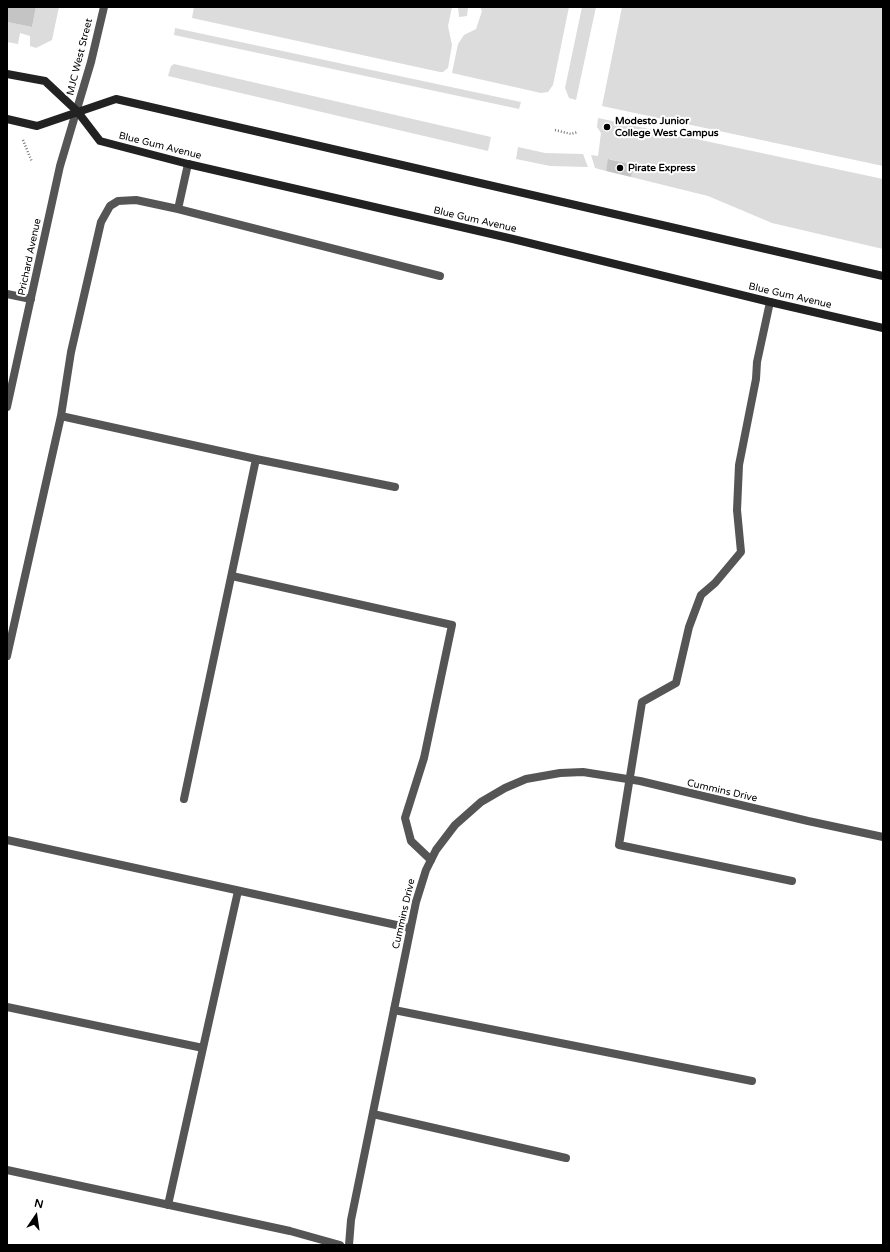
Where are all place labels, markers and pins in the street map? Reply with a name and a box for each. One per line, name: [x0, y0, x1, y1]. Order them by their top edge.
place label: Modesto Junior College West Campus: [615, 115, 719, 138]
marker: Modesto Junior College West Campus: [602, 122, 612, 132]
place label: Pirate Express: [628, 162, 696, 174]
marker: Pirate Express: [615, 163, 625, 173]

